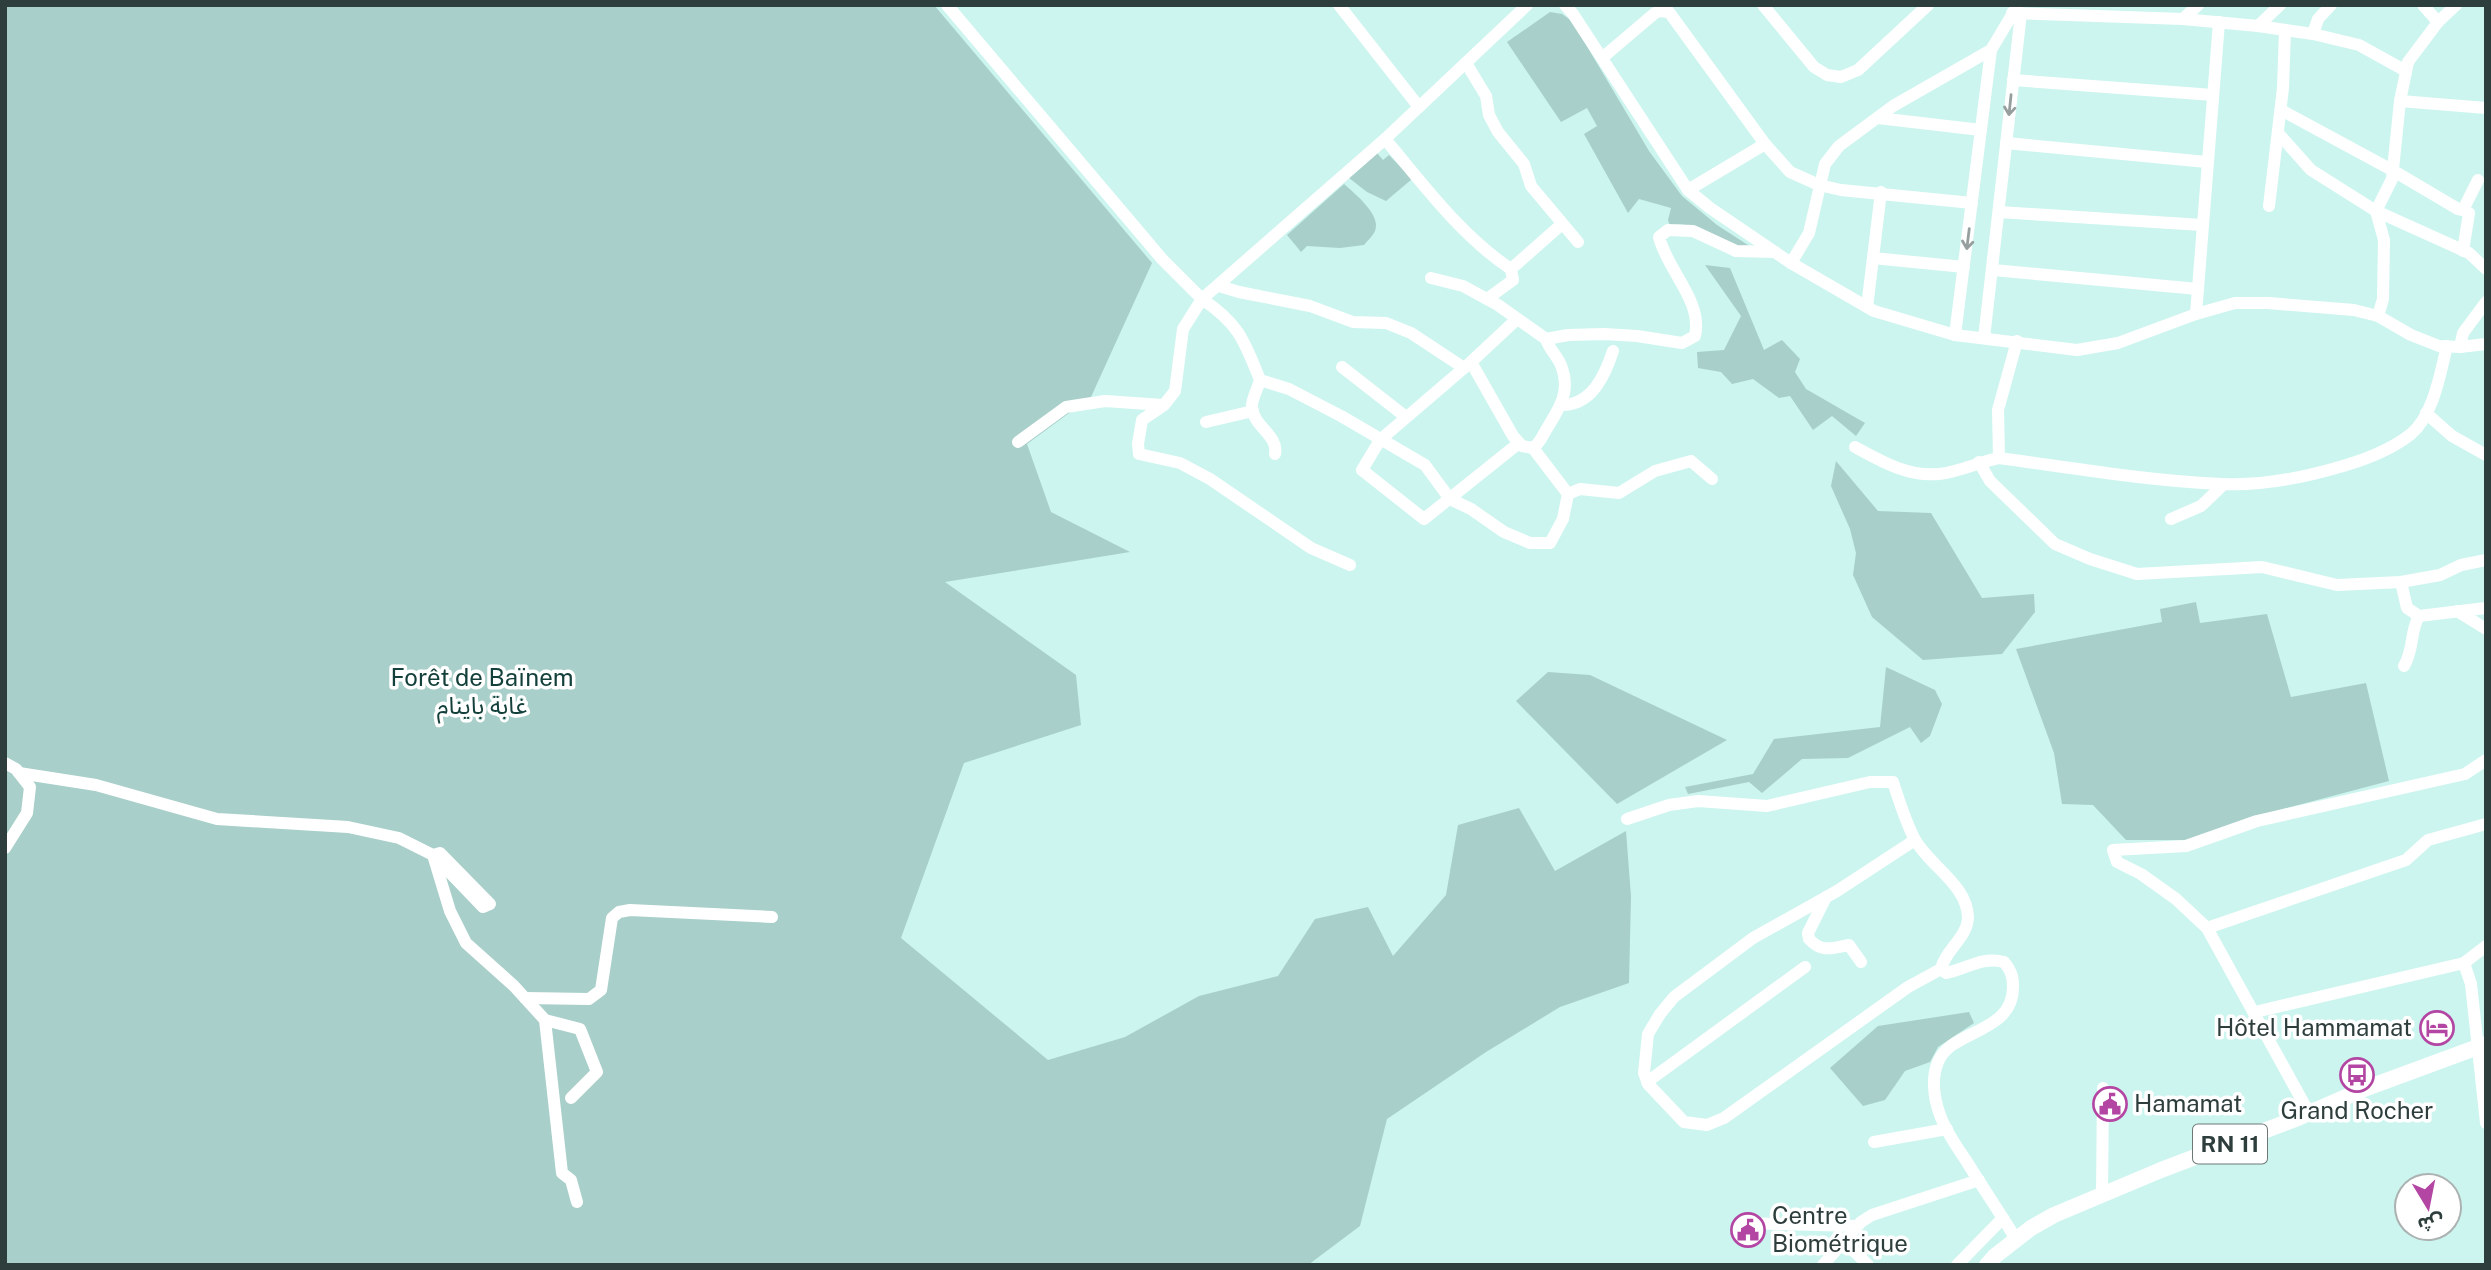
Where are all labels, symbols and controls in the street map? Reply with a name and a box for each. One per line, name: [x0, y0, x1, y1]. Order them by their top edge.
one-way arrow: [2004, 93, 2017, 116]
one-way arrow: [1961, 227, 1974, 250]
park label: Forêt de Baïnem غابة باينام: [390, 663, 574, 724]
hotel icon: Hôtel Hammamat: [2418, 1009, 2456, 1047]
place label: Hôtel Hammamat: [2216, 1013, 2412, 1041]
bus stop icon: Grand Rocher: [2338, 1056, 2376, 1094]
public building icon: Hamamat: [2091, 1085, 2129, 1123]
place label: Hamamat: [2134, 1089, 2242, 1117]
place label: Grand Rocher: [2281, 1096, 2433, 1124]
road number: RN 11: [2193, 1124, 2267, 1163]
north arrow: [2393, 1172, 2463, 1242]
place label: Centre Biométrique: [1772, 1201, 1908, 1257]
public building icon: Centre Biométrique: [1729, 1211, 1767, 1249]
text: ش: [2416, 1211, 2446, 1237]

